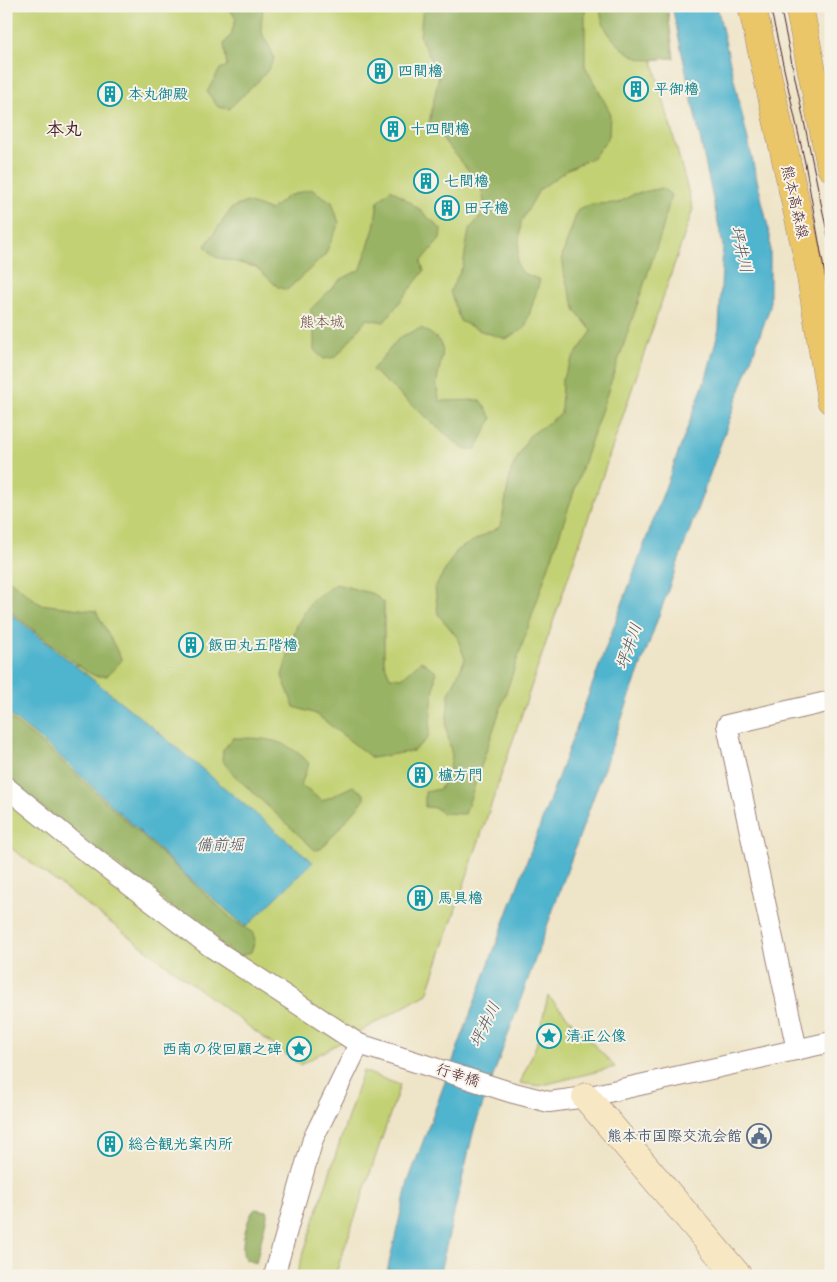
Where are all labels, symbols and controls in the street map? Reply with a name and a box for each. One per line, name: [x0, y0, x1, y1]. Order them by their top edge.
building icon: 四間櫓: [367, 58, 393, 84]
place label: 四間櫓: [398, 62, 443, 81]
building icon: 平御櫓: [623, 76, 649, 102]
place label: 平御櫓: [654, 80, 699, 99]
building icon: 本丸御殿: [97, 81, 123, 107]
place label: 本丸御殿: [128, 85, 188, 104]
building icon: 十四間櫓: [380, 116, 406, 142]
district label: 本丸: [46, 119, 82, 140]
place label: 十四間櫓: [410, 120, 470, 139]
street label: 熊本高森線: [777, 163, 812, 241]
building icon: 七間櫓: [413, 168, 439, 194]
place label: 七間櫓: [444, 172, 489, 191]
building icon: 田子櫓: [434, 195, 460, 221]
place label: 田子櫓: [464, 199, 509, 218]
water label: 坪井川: [726, 224, 755, 275]
park label: 熊本城: [299, 313, 345, 332]
water label: 坪井川: [612, 621, 647, 672]
building icon: 飯田丸五階櫓: [178, 632, 204, 658]
place label: 飯田丸五階櫓: [208, 636, 298, 655]
building icon: 櫨方門: [407, 762, 433, 788]
place label: 櫨方門: [438, 766, 483, 785]
water label: 備前堀: [196, 836, 245, 855]
building icon: 馬具櫓: [407, 885, 433, 911]
place label: 馬具櫓: [438, 889, 483, 908]
water label: 坪井川: [466, 999, 504, 1050]
place icon: 清正公像: [536, 1023, 562, 1049]
place label: 清正公像: [566, 1027, 626, 1046]
place icon: 西南の役回顧之碑: [286, 1036, 312, 1062]
place label: 西南の役回顧之碑: [162, 1040, 282, 1059]
street label: 行幸橋: [434, 1059, 482, 1091]
public building icon: 熊本市国際交流会館: [746, 1123, 772, 1149]
place label: 熊本市国際交流会館: [607, 1127, 742, 1146]
building icon: 総合観光案内所: [97, 1131, 123, 1157]
place label: 総合観光案内所: [128, 1135, 233, 1154]

